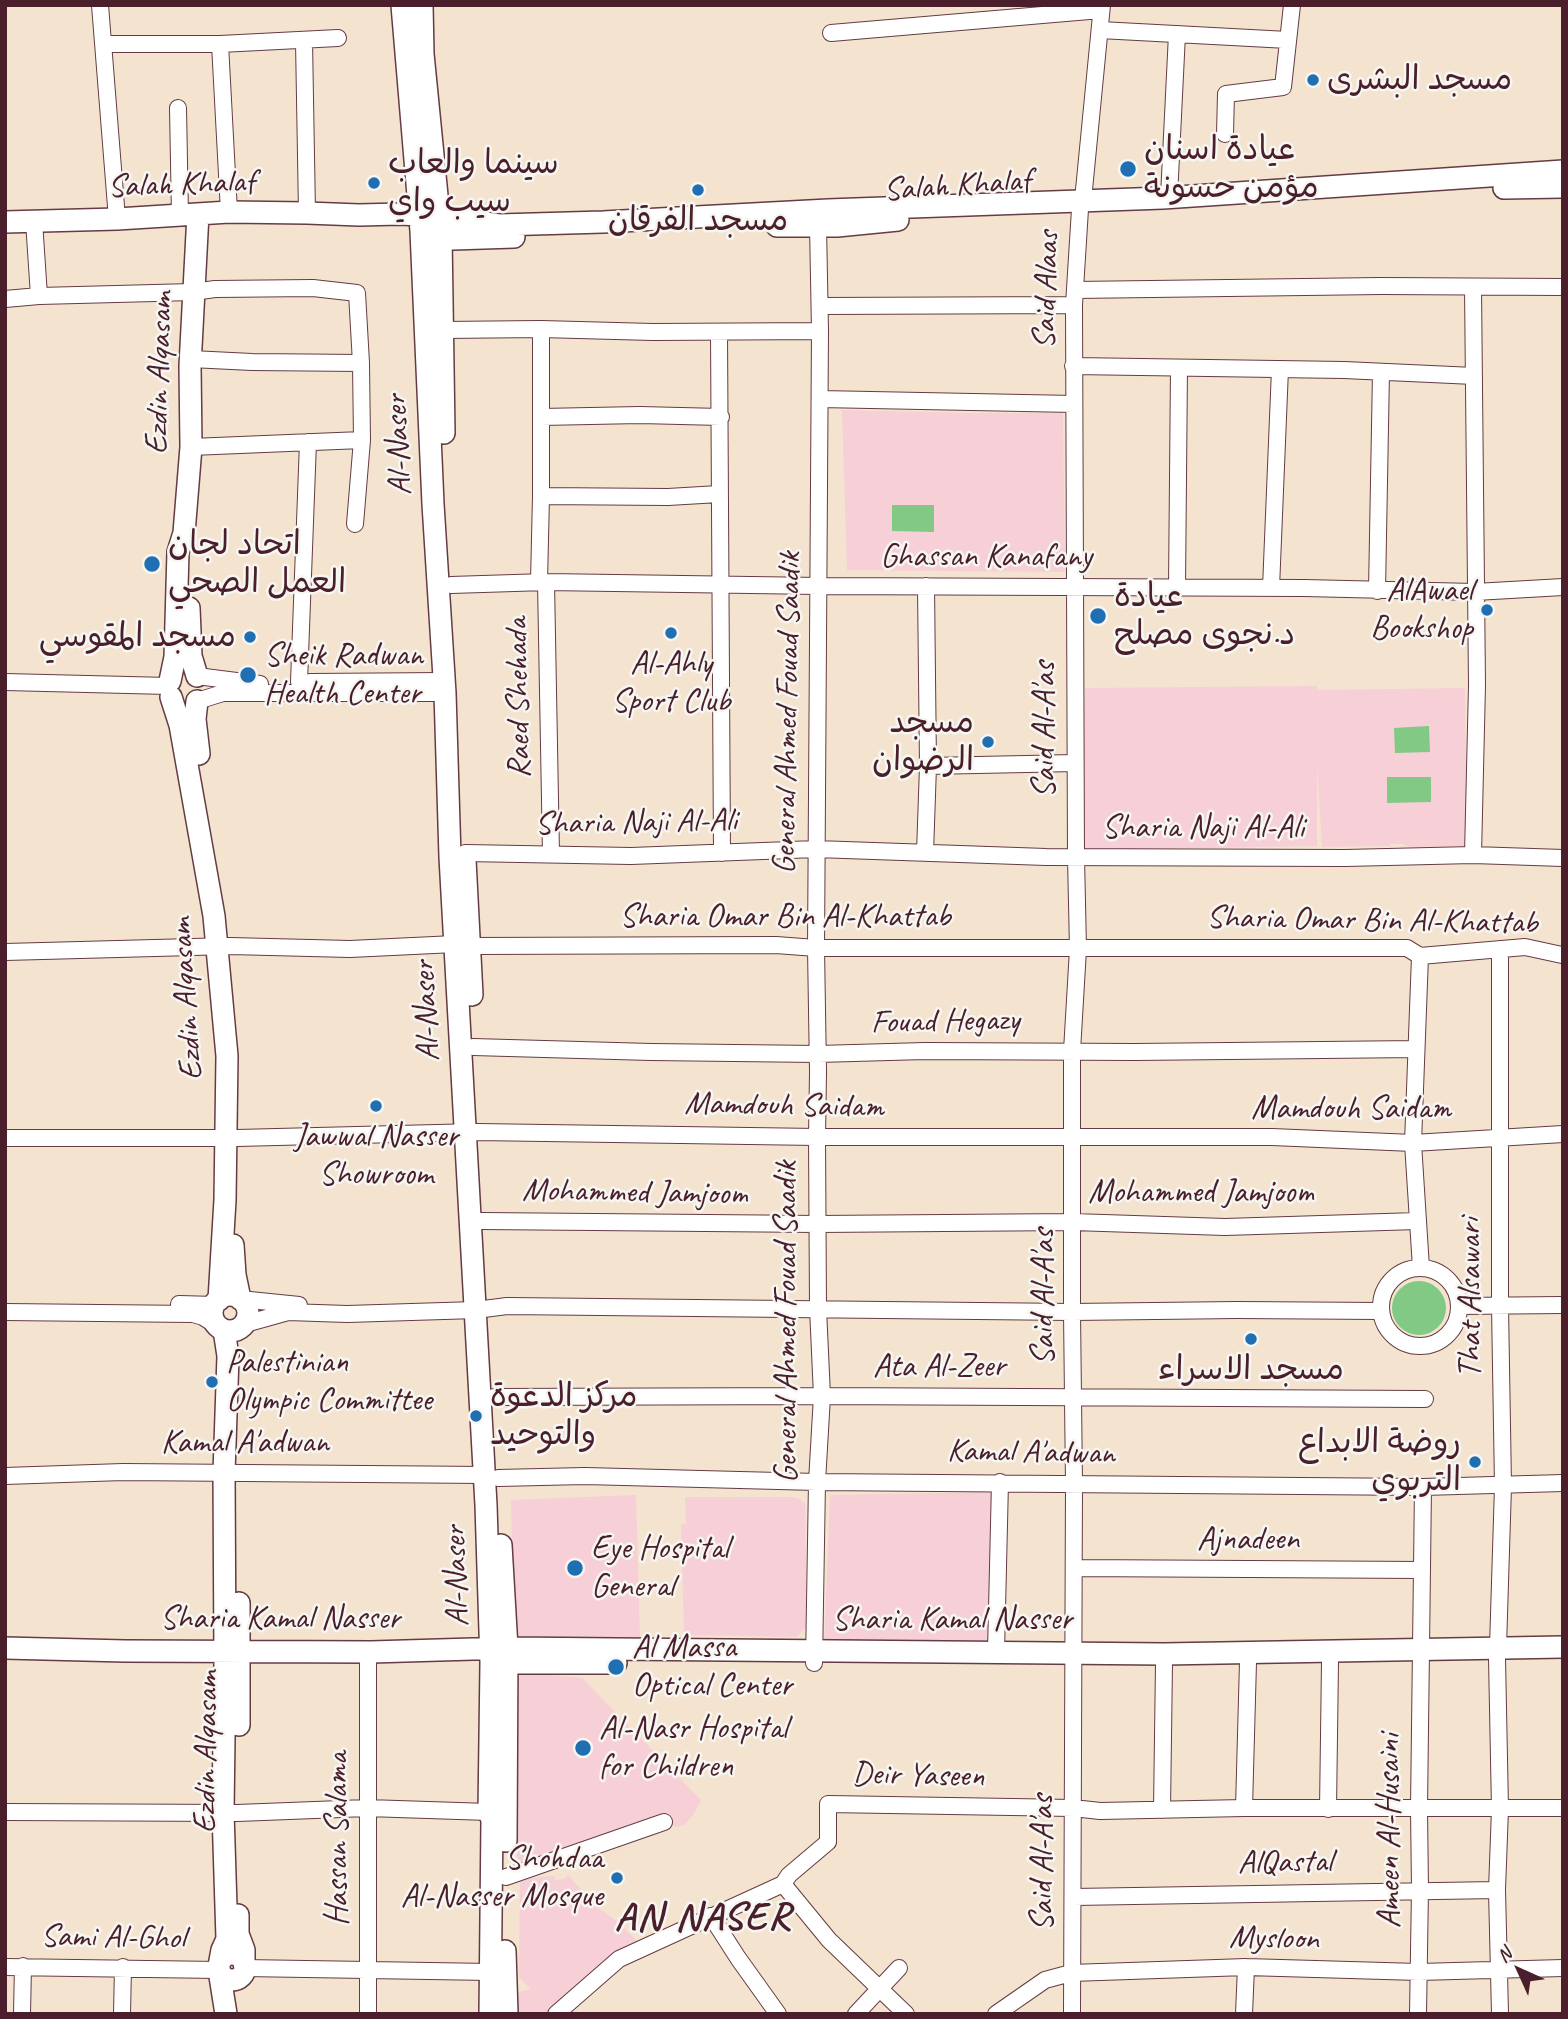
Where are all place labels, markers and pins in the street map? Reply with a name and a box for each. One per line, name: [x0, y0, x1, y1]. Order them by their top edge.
place label: مسجد البشرى: [1327, 60, 1512, 100]
marker: مسجد البشرى: [1305, 72, 1321, 88]
place label: عيادة اسنان مؤمن حسونة: [1144, 130, 1319, 208]
place label: سينما والعاب سيب واي: [388, 144, 559, 222]
marker: عيادة اسنان مؤمن حسونة: [1118, 159, 1138, 179]
marker: سينما والعاب سيب واي: [366, 175, 382, 191]
marker: مسجد الفرقان: [690, 182, 706, 198]
place label: مسجد الفرقان: [608, 201, 788, 241]
place label: اتحاد لجان العمل الصحي: [168, 525, 346, 603]
marker: اتحاد لجان العمل الصحي: [142, 554, 162, 574]
place label: AlAwael Bookshop: [1370, 571, 1473, 649]
place label: عيادة د.نجوى مصلح: [1114, 577, 1295, 655]
marker: AlAwael Bookshop: [1479, 602, 1495, 618]
marker: عيادة د.نجوى مصلح: [1088, 606, 1108, 626]
place label: مسجد المقوسي: [39, 617, 236, 657]
marker: Al-Ahly Sport Club: [663, 625, 679, 641]
marker: مسجد المقوسي: [242, 629, 258, 645]
place label: Sheik Radwan Health Center: [264, 636, 423, 714]
place label: Al-Ahly Sport Club: [612, 644, 730, 722]
marker: Sheik Radwan Health Center: [238, 665, 258, 685]
place label: مسجد الرضوان: [872, 703, 974, 781]
marker: مسجد الرضوان: [980, 734, 996, 750]
marker: Jawwal Nasser Showroom: [368, 1098, 384, 1114]
place label: Jawwal Nasser Showroom: [294, 1117, 458, 1195]
marker: مسجد الاسراء: [1243, 1331, 1259, 1347]
place label: Palestinian Olympic Committee: [226, 1343, 432, 1421]
place label: مسجد الاسراء: [1158, 1350, 1344, 1390]
marker: Palestinian Olympic Committee: [204, 1374, 220, 1390]
place label: مركز الدعوة والتوحيد: [490, 1377, 638, 1455]
marker: مركز الدعوة والتوحيد: [468, 1408, 484, 1424]
place label: روضة الابداع التربوي: [1297, 1423, 1461, 1501]
marker: روضة الابداع التربوي: [1467, 1454, 1483, 1470]
place label: Eye Hospital General: [591, 1529, 729, 1607]
marker: Eye Hospital General: [565, 1558, 585, 1578]
place label: Al Massa Optical Center: [632, 1628, 792, 1706]
marker: Al Massa Optical Center: [606, 1657, 626, 1677]
place label: Al-Nasr Hospital for Children: [599, 1709, 787, 1787]
marker: Al-Nasr Hospital for Children: [573, 1738, 593, 1758]
place label: Shohdaa Al-Nasser Mosque: [401, 1839, 603, 1917]
marker: Shohdaa Al-Nasser Mosque: [609, 1870, 625, 1886]

